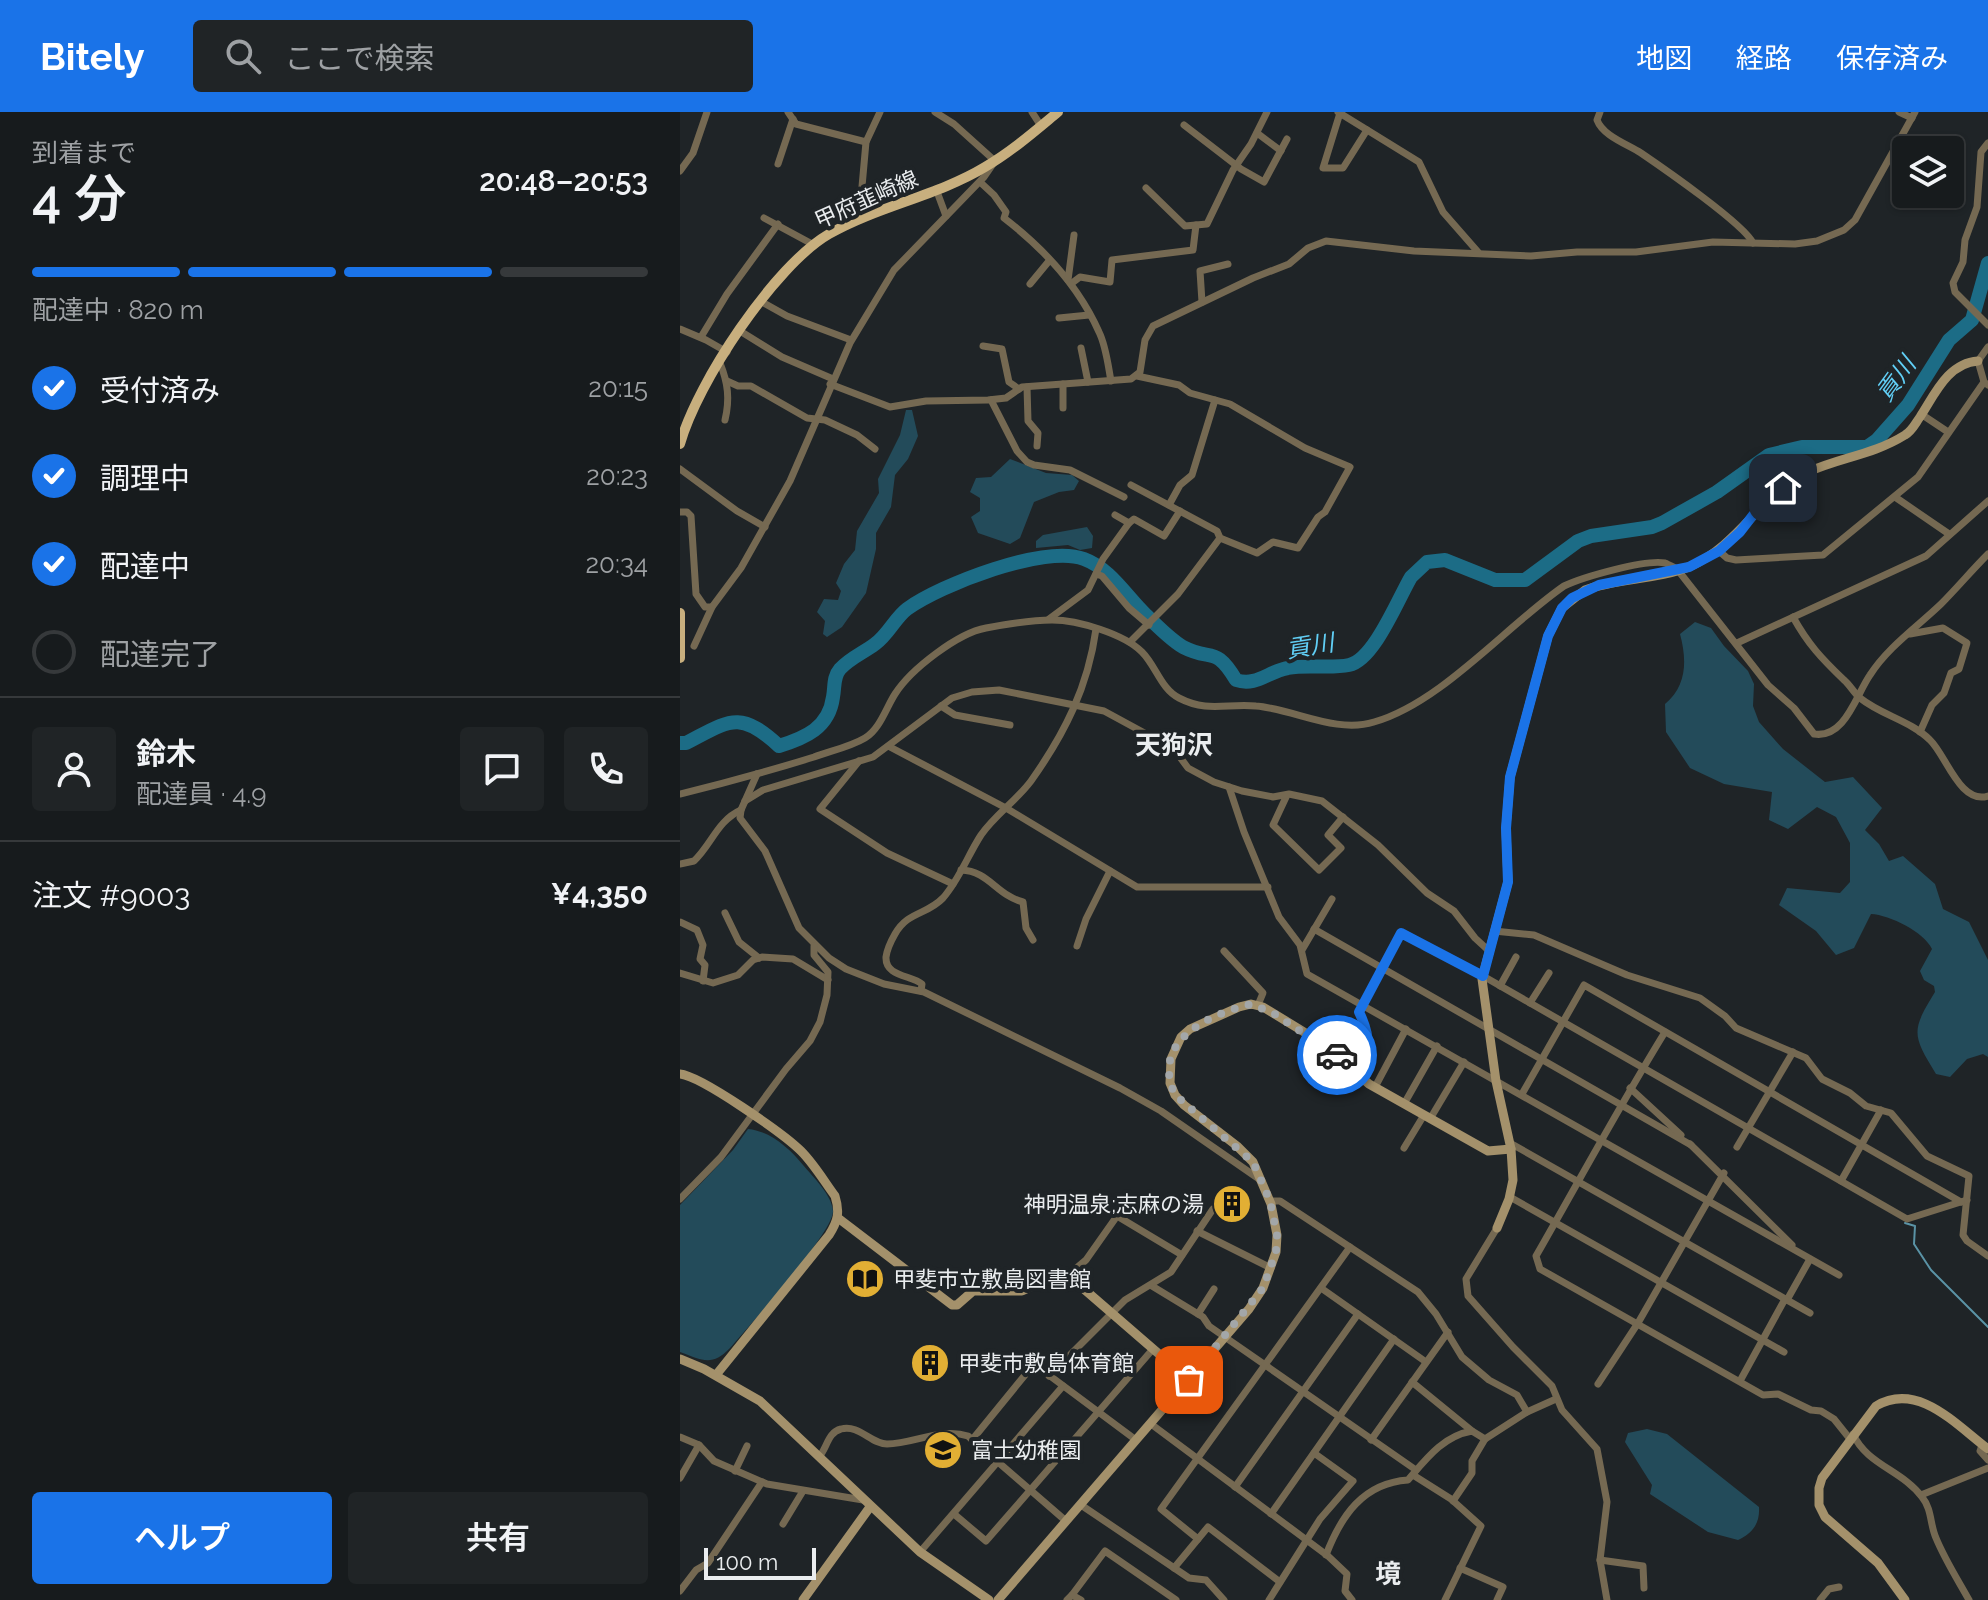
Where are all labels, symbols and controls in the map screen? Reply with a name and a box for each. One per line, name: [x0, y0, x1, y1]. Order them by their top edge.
search box: [193, 20, 753, 92]
text: Bitely: [40, 34, 145, 79]
icon: search: [221, 34, 265, 78]
text: ここで検索: [285, 41, 435, 76]
text: 地図: [1636, 42, 1692, 75]
text: 経路: [1736, 42, 1792, 75]
text: 保存済み: [1836, 42, 1948, 75]
map controls: [1892, 136, 1964, 208]
button: layers: [1892, 136, 1964, 208]
text: 到着まで: [32, 138, 136, 168]
text: 20:48–20:53: [479, 163, 648, 198]
street label: 甲府韮崎線: [810, 165, 922, 233]
text: 4 分: [32, 168, 126, 229]
text: 配達中 · 820 m: [32, 295, 204, 325]
water label: 貢川: [1870, 348, 1923, 407]
icon: check: [32, 366, 76, 410]
text: 受付済み: [100, 373, 220, 408]
text: 20:15: [588, 373, 648, 403]
icon: check: [32, 454, 76, 498]
pin: [1749, 454, 1817, 522]
text: 調理中: [100, 461, 190, 496]
text: 20:23: [586, 461, 648, 491]
icon: home: [1761, 466, 1805, 510]
icon: check: [32, 542, 76, 586]
text: 配達中: [100, 549, 190, 584]
text: 20:34: [586, 549, 648, 579]
water label: 貢川: [1284, 627, 1339, 664]
text: 配達完了: [100, 637, 220, 672]
button: person: [32, 727, 116, 811]
button: chat: [460, 727, 544, 811]
button: phone: [564, 727, 648, 811]
district label: 天狗沢: [1135, 730, 1213, 760]
text: 鈴木: [136, 736, 196, 771]
text: 配達員 · 4.9: [136, 779, 267, 809]
text: ¥4,350: [551, 876, 648, 911]
text: 注文 #9003: [32, 878, 190, 913]
courier: [1297, 1015, 1377, 1095]
icon: car: [1315, 1033, 1359, 1077]
building icon: 神明温泉;志麻の湯: [1211, 1183, 1253, 1225]
place label: 神明温泉;志麻の湯: [1023, 1191, 1204, 1217]
library icon: 甲斐市立敷島図書館: [844, 1258, 886, 1300]
place label: 甲斐市立敷島図書館: [893, 1266, 1091, 1292]
building icon: 甲斐市敷島体育館: [909, 1342, 951, 1384]
pin: [1155, 1346, 1223, 1414]
place label: 甲斐市敷島体育館: [958, 1350, 1134, 1376]
icon: bag: [1167, 1358, 1211, 1402]
school or university icon: 富士幼稚園: [922, 1429, 964, 1471]
place label: 富士幼稚園: [971, 1437, 1081, 1463]
button: ヘルプ: [32, 1492, 332, 1584]
button: 共有: [348, 1492, 648, 1584]
scale bar: [704, 1544, 816, 1580]
text: 100 m: [716, 1549, 778, 1575]
district label: 境: [1375, 1559, 1401, 1589]

